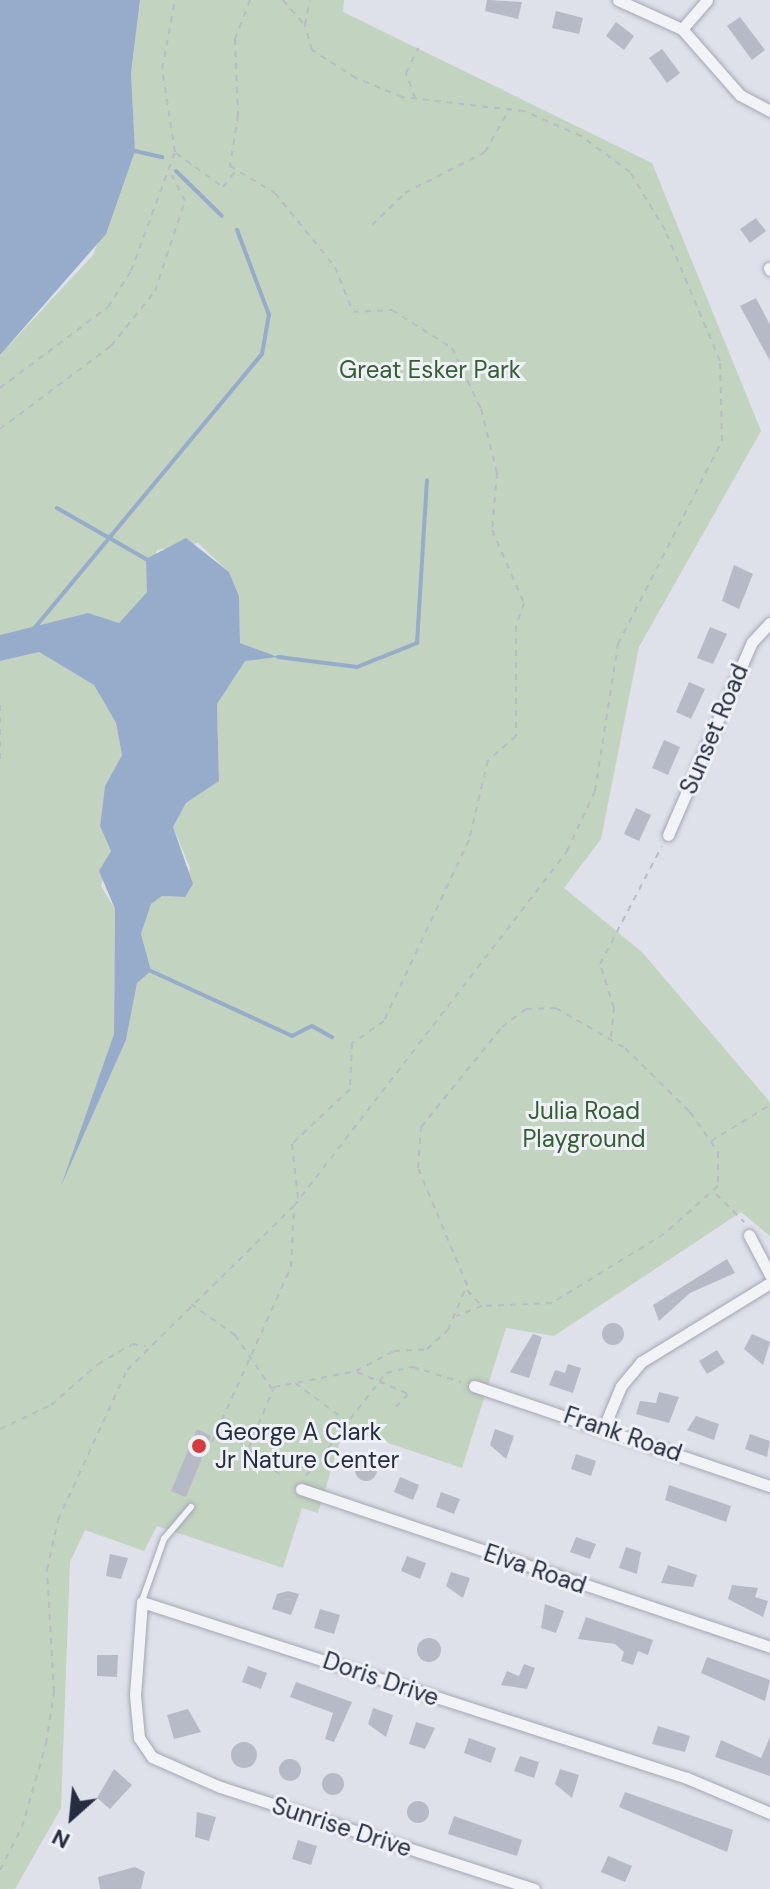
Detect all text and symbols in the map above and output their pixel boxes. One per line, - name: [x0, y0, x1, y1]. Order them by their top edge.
- park label: Great Esker Park: [339, 356, 521, 384]
- street label: Sunset Road: [674, 660, 754, 798]
- park label: Julia Road Playground: [522, 1097, 646, 1153]
- street label: Frank Road: [560, 1400, 686, 1468]
- place label: George A Clark Jr Nature Center: [215, 1418, 399, 1474]
- marker: George A Clark Jr Nature Center: [190, 1437, 208, 1455]
- street label: Elva Road: [480, 1538, 590, 1600]
- street label: Doris Drive: [319, 1646, 443, 1712]
- north arrow: [32, 1777, 112, 1857]
- street label: Sunrise Drive: [269, 1791, 415, 1863]
- text: N: [47, 1822, 75, 1855]

